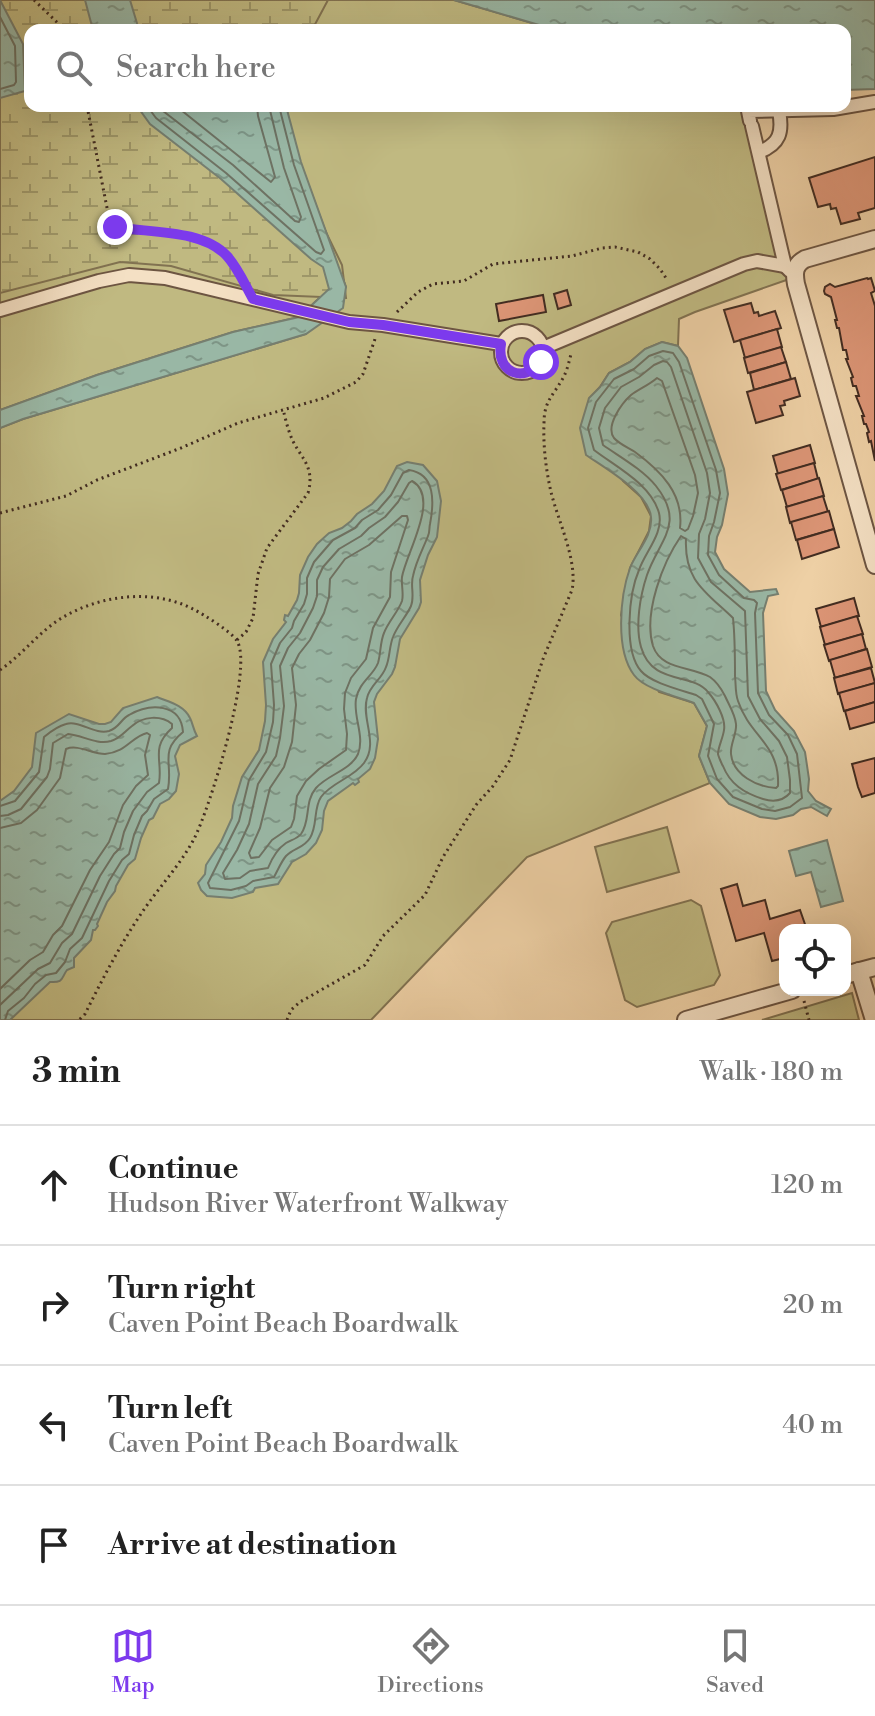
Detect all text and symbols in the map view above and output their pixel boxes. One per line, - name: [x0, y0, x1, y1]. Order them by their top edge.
- search box: [24, 24, 851, 112]
- icon: search: [52, 46, 96, 90]
- text: Search here: [116, 49, 276, 87]
- route end: [97, 209, 133, 245]
- route start: [523, 344, 559, 380]
- map controls: [779, 924, 851, 996]
- button: locate: [779, 924, 851, 996]
- text: 3 min: [32, 1051, 121, 1093]
- text: Walk · 180 m: [700, 1056, 843, 1088]
- text: Continue: [108, 1150, 239, 1188]
- icon: ahead: [32, 1163, 76, 1207]
- text: 120 m: [771, 1169, 843, 1201]
- text: Hudson River Waterfront Walkway: [108, 1188, 508, 1220]
- text: Turn right: [108, 1270, 255, 1308]
- icon: right: [32, 1283, 76, 1327]
- text: 20 m: [783, 1289, 843, 1321]
- text: Caven Point Beach Boardwalk: [108, 1308, 458, 1340]
- text: Turn left: [108, 1390, 232, 1428]
- icon: left: [32, 1403, 76, 1447]
- text: 40 m: [782, 1409, 843, 1441]
- text: Caven Point Beach Boardwalk: [108, 1428, 458, 1460]
- icon: arrive: [32, 1523, 76, 1567]
- text: Arrive at destination: [108, 1526, 397, 1564]
- tab: Map: [111, 1624, 155, 1699]
- tab: Directions: [378, 1624, 484, 1699]
- tab: Saved: [706, 1624, 764, 1699]

